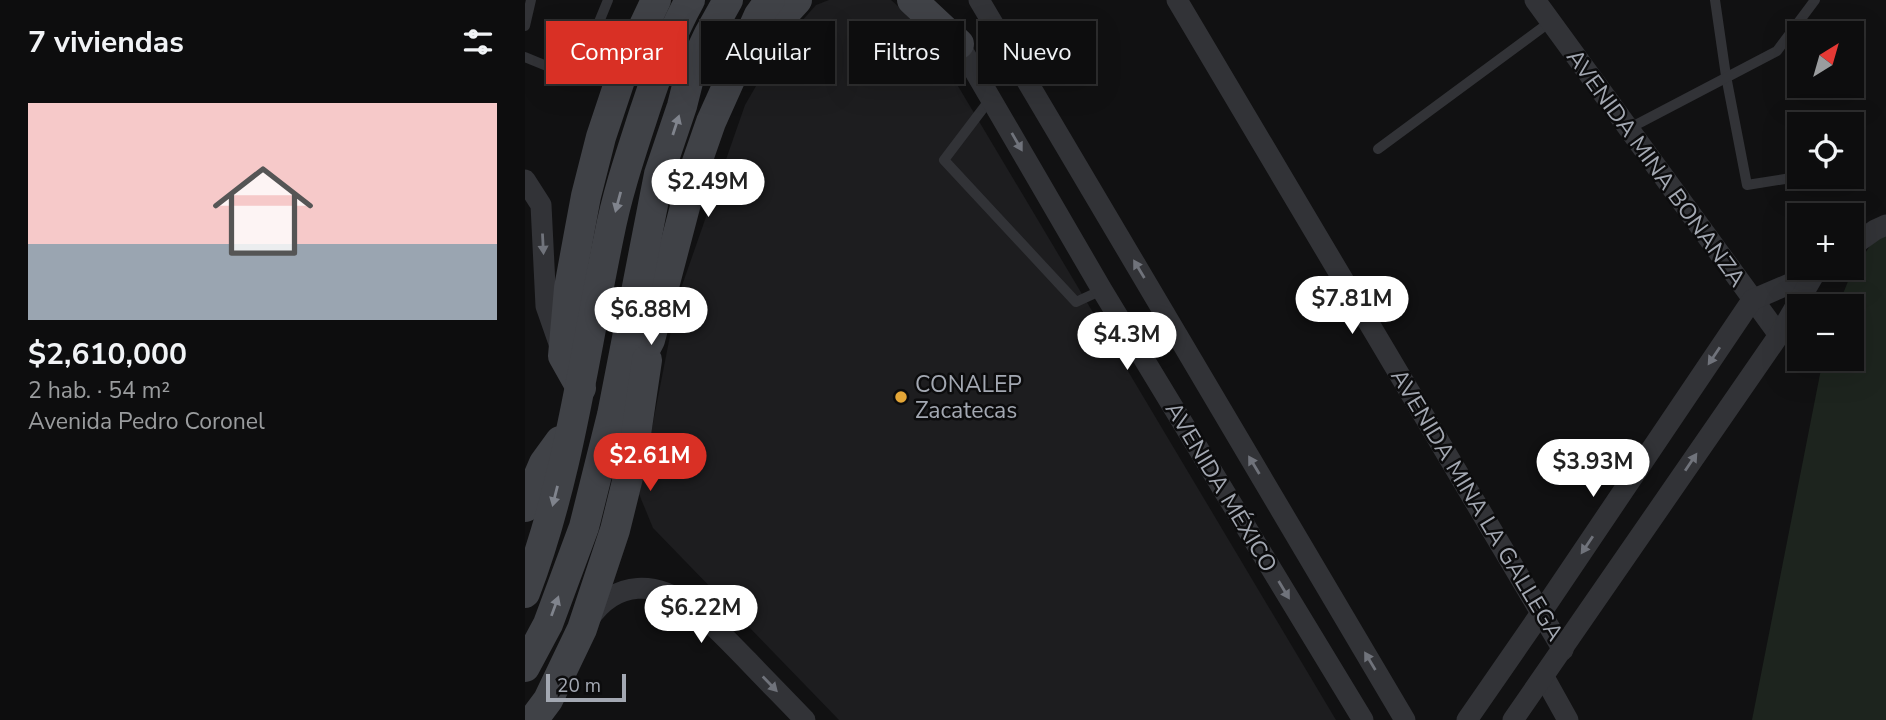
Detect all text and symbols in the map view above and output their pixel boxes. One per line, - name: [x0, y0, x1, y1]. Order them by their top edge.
- chip: Comprar: [546, 21, 687, 84]
- chip: Alquilar: [701, 21, 835, 84]
- chip: Filtros: [849, 21, 964, 84]
- chip: Nuevo: [978, 21, 1096, 84]
- north arrow: [1787, 21, 1864, 98]
- map controls: [1787, 21, 1864, 371]
- text: 7 viviendas: [28, 22, 184, 63]
- icon: filters: [459, 23, 497, 61]
- street label: AVENIDA MINA BONANZA: [1559, 43, 1753, 293]
- button: locate: [1787, 112, 1864, 189]
- one-way arrow: [671, 114, 681, 135]
- one-way arrow: [1011, 133, 1023, 152]
- icon: home: [200, 148, 326, 274]
- pin: $2.49M: [651, 160, 765, 219]
- text: $2.49M: [668, 166, 748, 197]
- one-way arrow: [612, 192, 622, 213]
- button: +: [1787, 203, 1864, 280]
- one-way arrow: [537, 233, 548, 255]
- one-way arrow: [1133, 260, 1145, 279]
- pin: $7.81M: [1295, 276, 1409, 336]
- text: $7.81M: [1312, 283, 1392, 314]
- pin: $6.88M: [594, 288, 708, 347]
- text: $6.88M: [611, 294, 691, 325]
- button: −: [1787, 294, 1864, 371]
- pin: $4.3M: [1078, 312, 1176, 372]
- text: $4.3M: [1093, 319, 1161, 350]
- text: $2,610,000: [28, 334, 187, 375]
- one-way arrow: [1708, 347, 1721, 366]
- street label: AVENIDA MINA LA GALLEGA: [1383, 363, 1571, 647]
- place label: CONALEP Zacatecas: [915, 369, 1022, 426]
- text: 2 hab. · 54 m²: [28, 375, 170, 406]
- marker: CONALEP Zacatecas: [893, 389, 909, 405]
- street label: AVENIDA MÉXICO: [1158, 396, 1284, 578]
- text: Avenida Pedro Coronel: [28, 406, 265, 437]
- pin: $2.61M: [593, 434, 707, 493]
- text: $2.61M: [610, 440, 690, 471]
- pin: $3.93M: [1536, 440, 1650, 499]
- text: $3.93M: [1553, 446, 1633, 477]
- one-way arrow: [1684, 453, 1698, 471]
- one-way arrow: [1248, 456, 1261, 475]
- one-way arrow: [549, 485, 560, 507]
- one-way arrow: [1580, 536, 1594, 554]
- one-way arrow: [1278, 581, 1290, 600]
- pin: $6.22M: [644, 586, 758, 645]
- text: $6.22M: [661, 592, 741, 623]
- one-way arrow: [550, 595, 561, 616]
- one-way arrow: [1364, 652, 1376, 671]
- scale bar: [546, 671, 627, 703]
- text: 20 m: [557, 673, 601, 699]
- one-way arrow: [761, 675, 778, 692]

